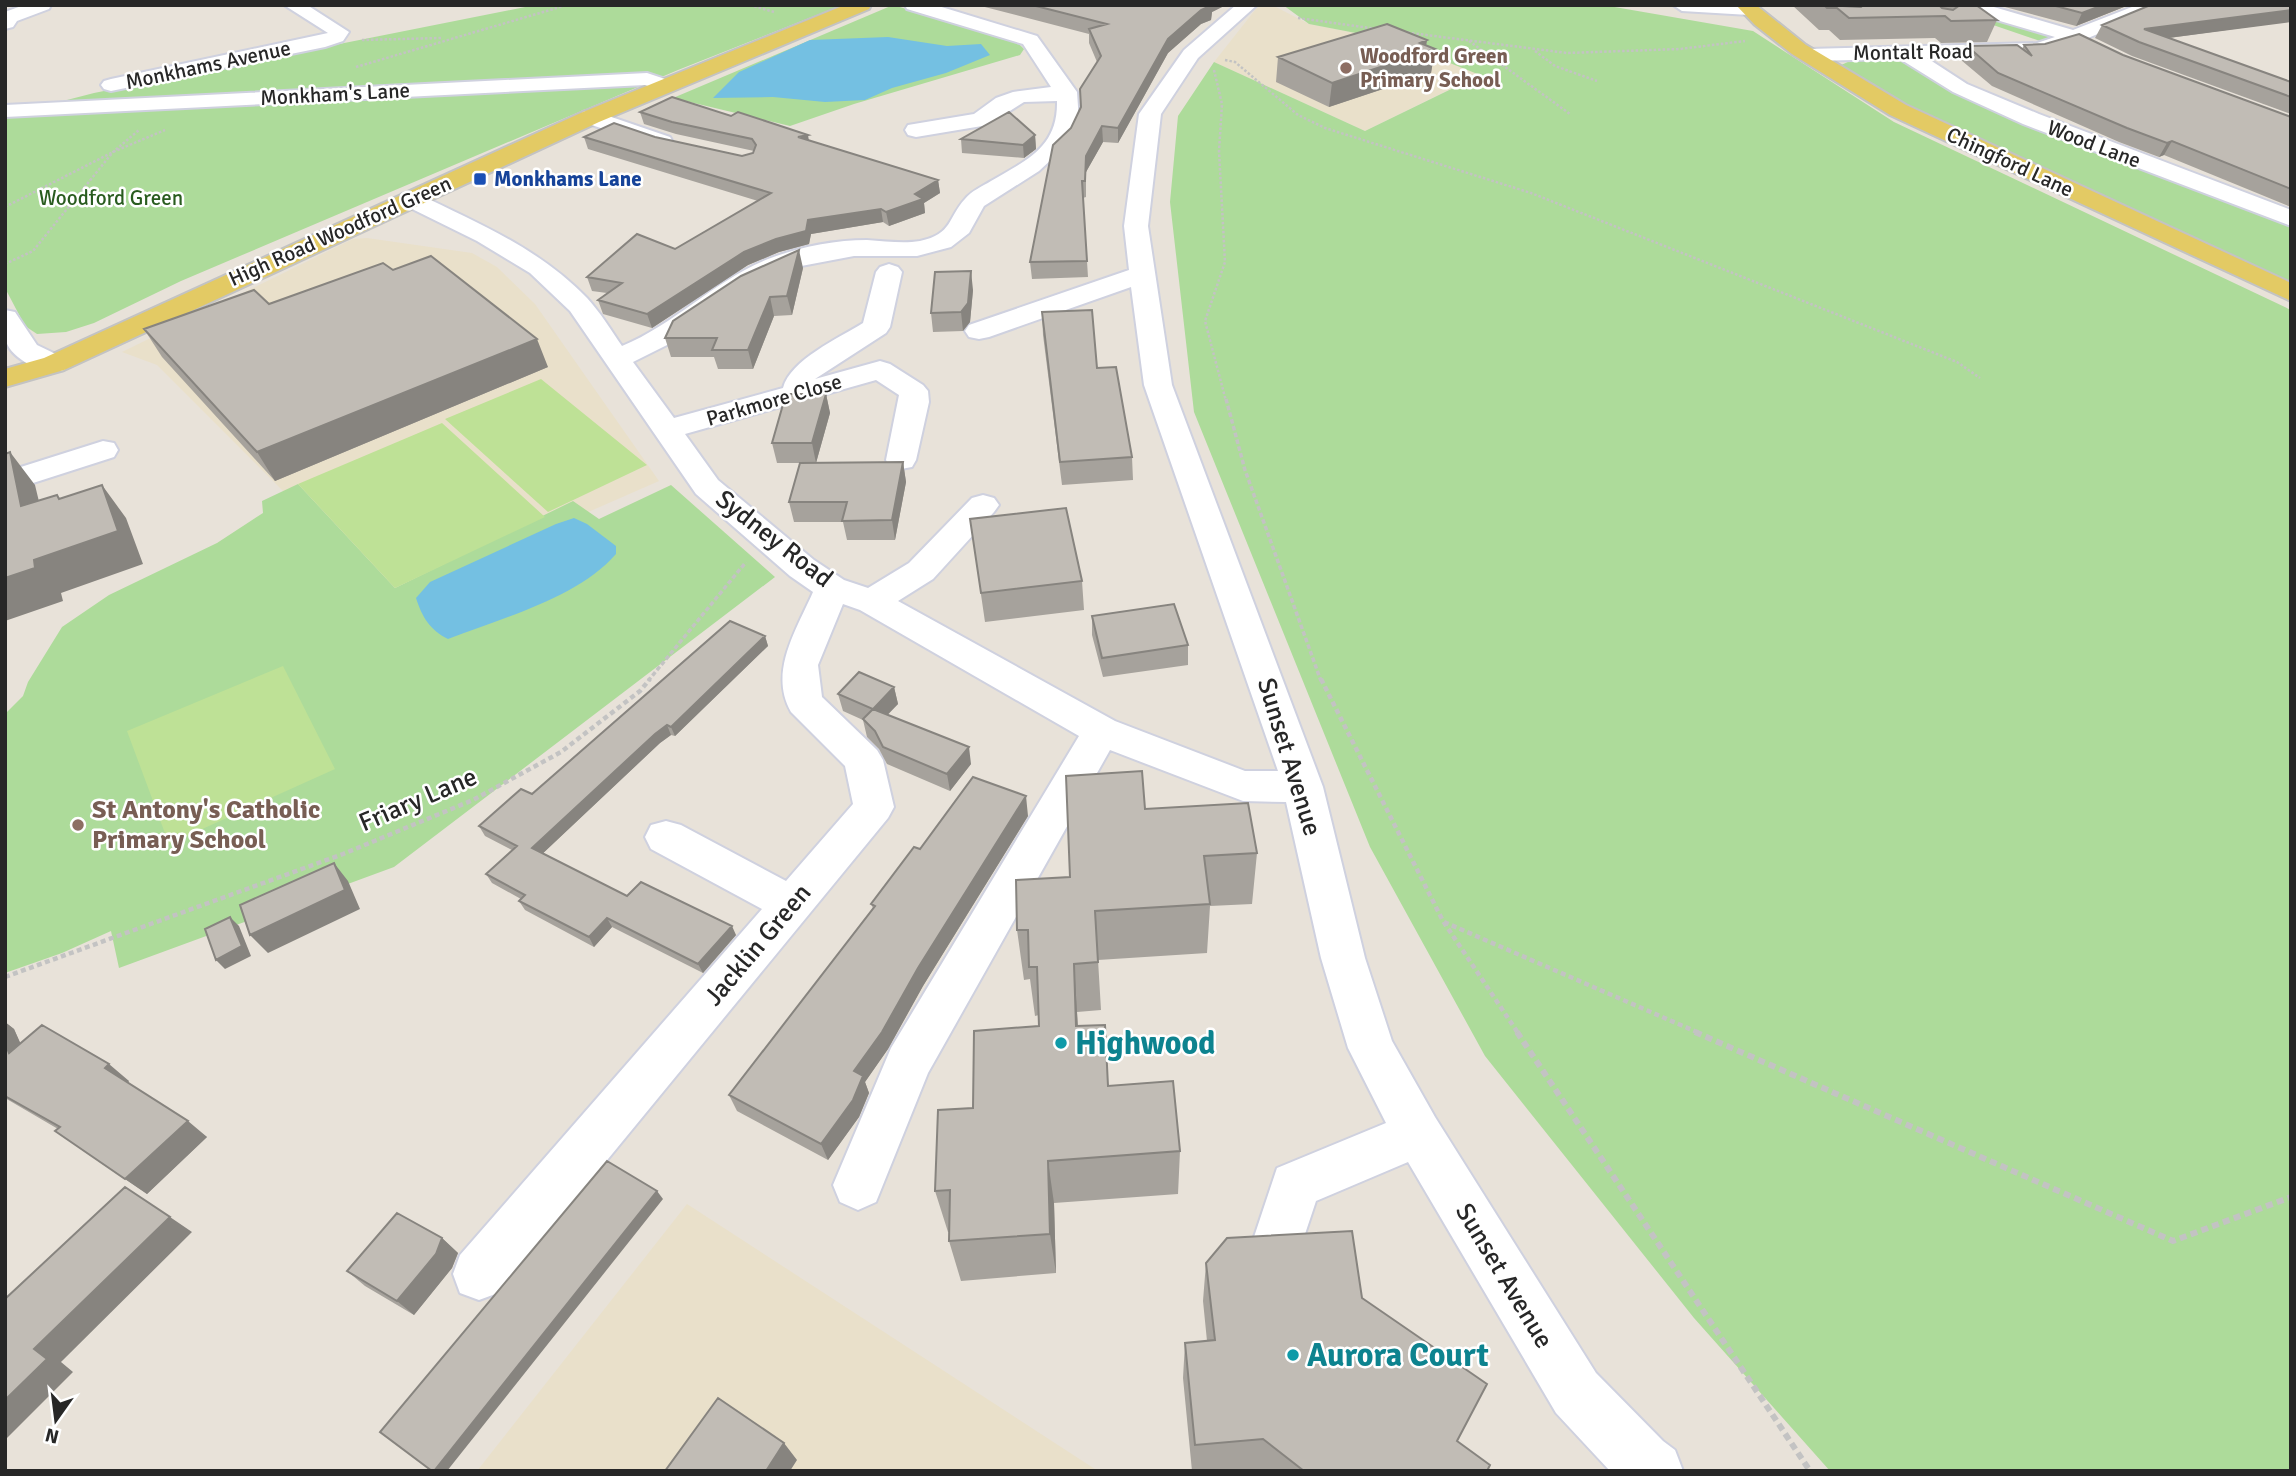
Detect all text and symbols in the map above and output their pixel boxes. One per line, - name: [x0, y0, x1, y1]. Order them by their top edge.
- street label: Monkhams Avenue: [123, 35, 293, 95]
- street label: Montalt Road: [1853, 38, 1973, 66]
- place label: Woodford Green Primary School: [1360, 43, 1508, 93]
- marker: Woodford Green Primary School: [1338, 60, 1354, 76]
- street label: Monkham's Lane: [259, 77, 411, 111]
- street label: Wood Lane: [2044, 114, 2144, 174]
- street label: Chingford Lane: [1943, 121, 2077, 203]
- place label: Monkhams Lane: [494, 166, 642, 192]
- street label: High Road Woodford Green: [225, 170, 455, 292]
- marker: Monkhams Lane: [472, 171, 488, 187]
- park label: Woodford Green: [39, 185, 183, 211]
- street label: Parkmore Close: [703, 368, 845, 432]
- street label: Sydney Road: [709, 483, 839, 595]
- street label: Sunset Avenue: [1250, 674, 1328, 840]
- street label: Friary Lane: [354, 761, 482, 839]
- place label: St Antony's Catholic Primary School: [92, 794, 320, 856]
- marker: St Antony's Catholic Primary School: [70, 817, 86, 833]
- street label: Jacklin Green: [698, 877, 818, 1013]
- place label: Highwood: [1075, 1024, 1215, 1063]
- marker: Highwood: [1053, 1035, 1069, 1051]
- street label: Sunset Avenue: [1448, 1198, 1560, 1354]
- place label: Aurora Court: [1307, 1336, 1489, 1375]
- marker: Aurora Court: [1285, 1347, 1301, 1363]
- north arrow: [21, 1385, 91, 1455]
- text: N: [43, 1422, 61, 1449]

